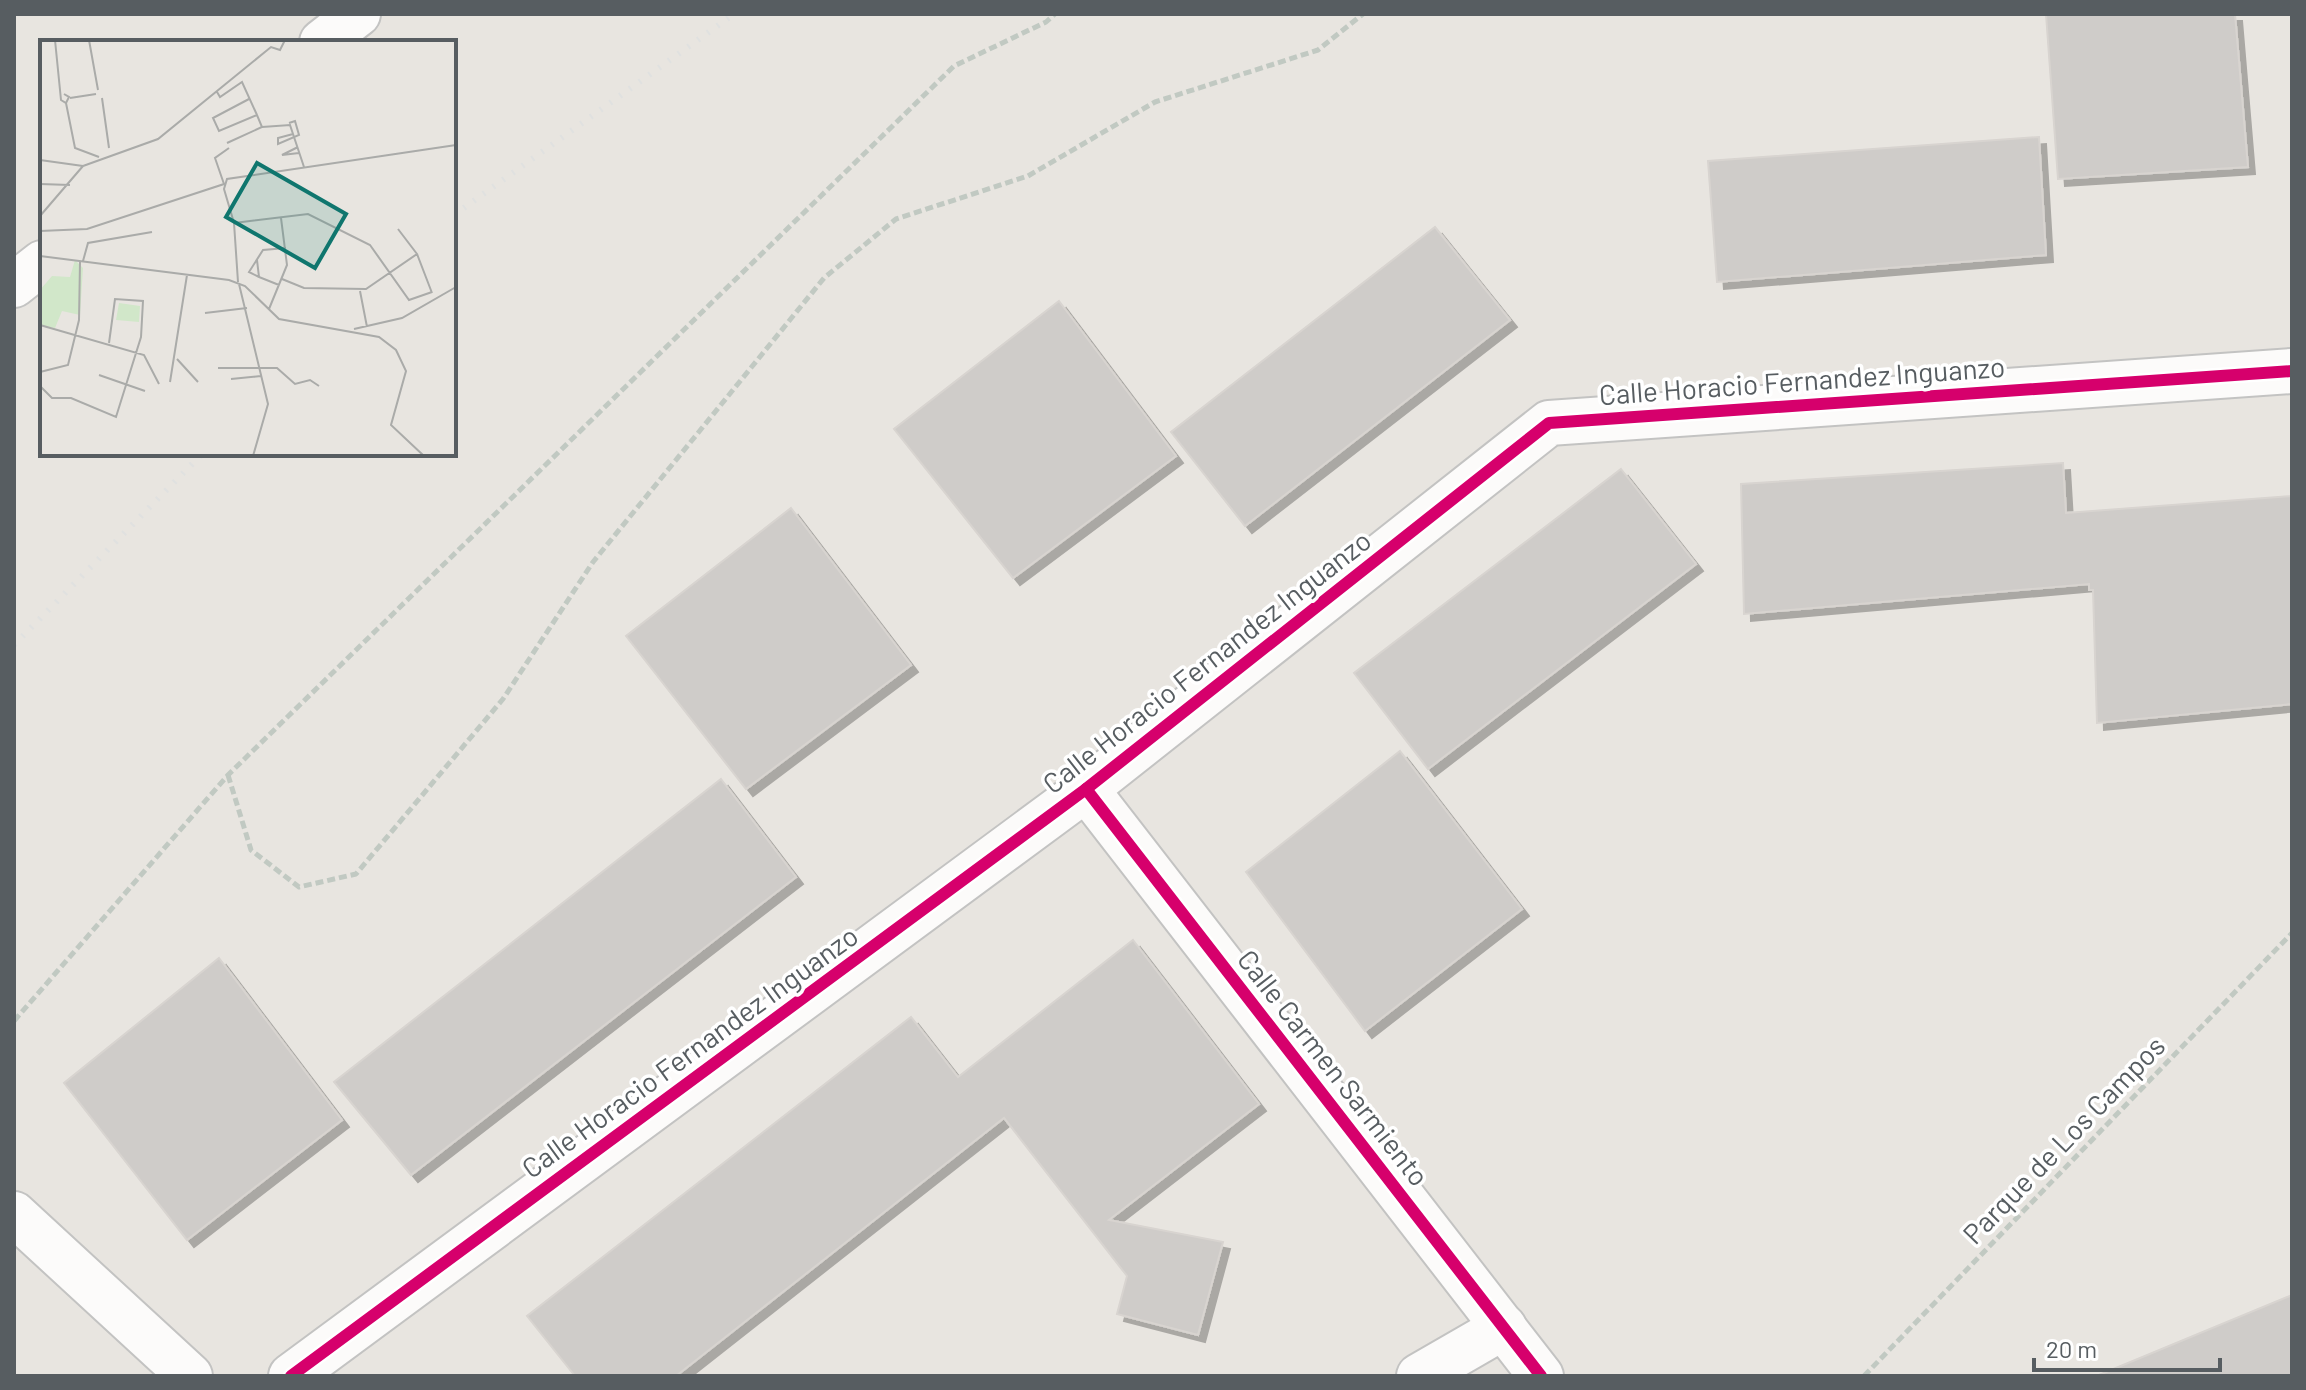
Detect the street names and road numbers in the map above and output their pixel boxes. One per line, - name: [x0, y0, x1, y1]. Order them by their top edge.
- street label: Calle Horacio Fernandez Inguanzo: [1598, 349, 2006, 411]
- street label: Calle Horacio Fernandez Inguanzo: [1036, 523, 1377, 800]
- street label: Calle Horacio Fernandez Inguanzo: [515, 918, 864, 1185]
- street label: Calle Carmen Sarmiento: [1231, 942, 1437, 1192]
- street label: Parque de Los Campos: [1955, 1028, 2171, 1250]

